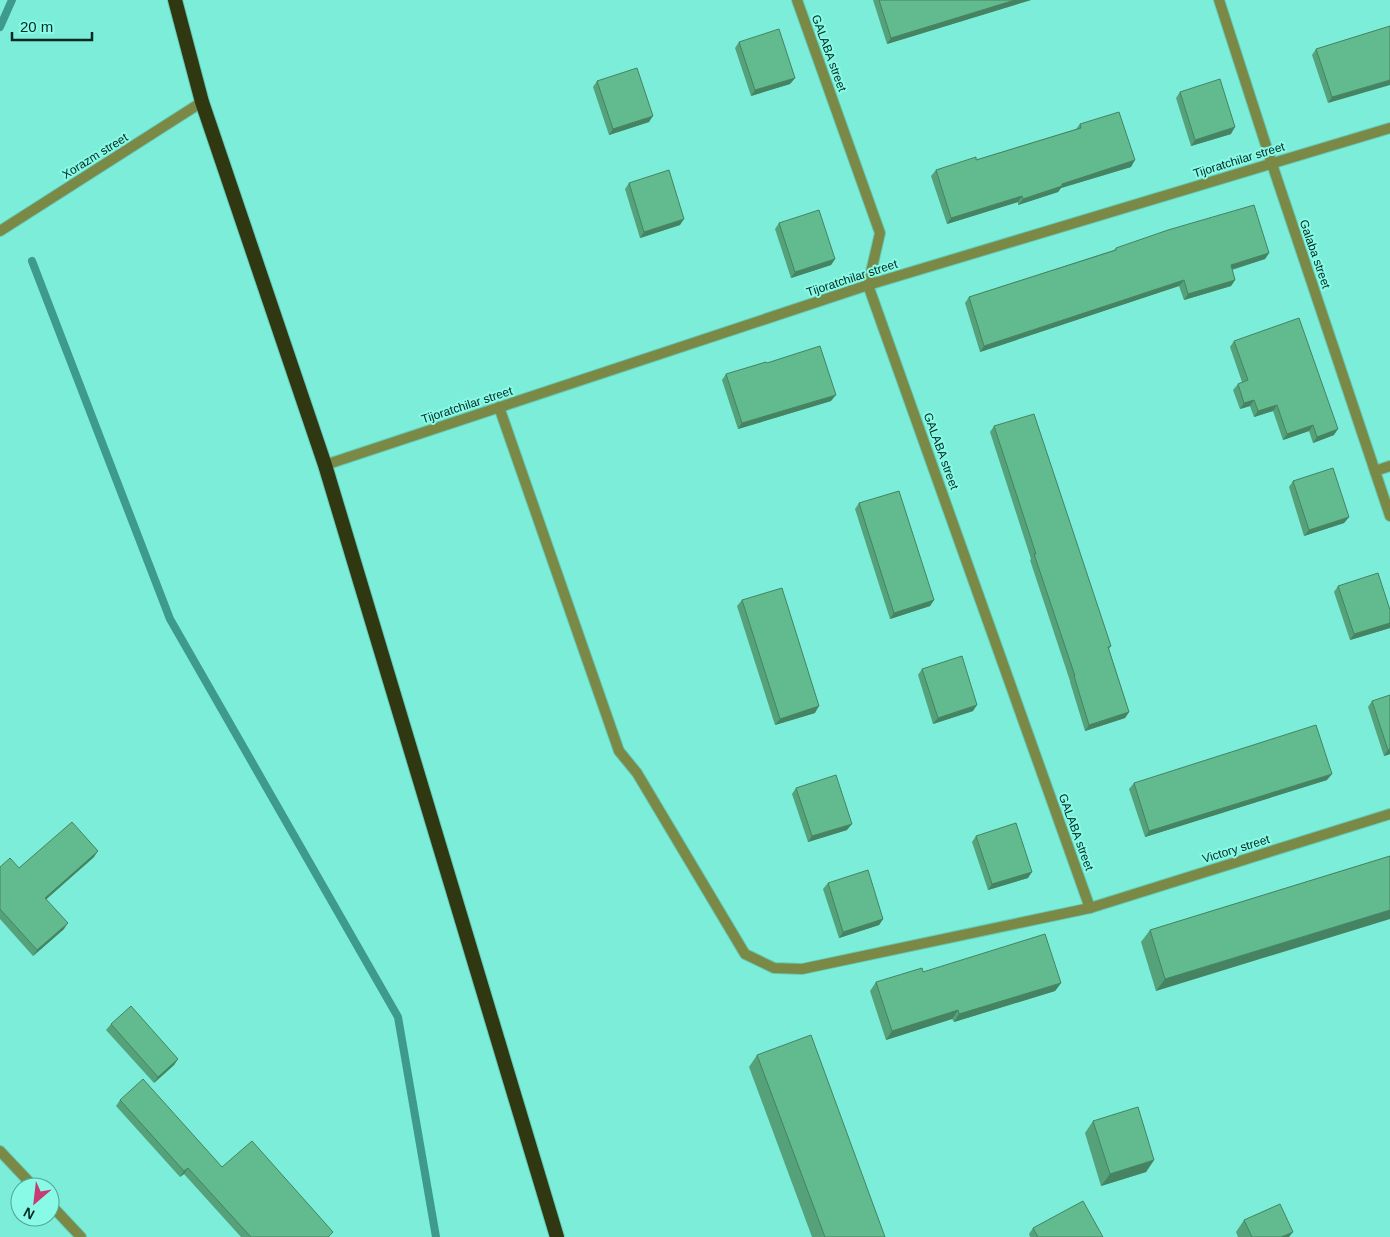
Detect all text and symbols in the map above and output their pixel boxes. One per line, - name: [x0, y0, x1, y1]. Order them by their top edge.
- scale bar: [12, 10, 92, 42]
- street label: GALABA street: [809, 13, 850, 94]
- text: 20 m: [20, 18, 53, 35]
- street label: Xorazm street: [60, 130, 131, 182]
- street label: Tijoratchilar street: [1192, 139, 1287, 181]
- street label: Galaba street: [1297, 218, 1334, 291]
- street label: Tijoratchilar street: [805, 256, 900, 299]
- street label: Tijoratchilar street: [420, 383, 515, 426]
- street label: GALABA street: [921, 411, 962, 492]
- street label: GALABA street: [1056, 792, 1097, 873]
- street label: Victory street: [1201, 832, 1272, 866]
- north arrow: [10, 1177, 60, 1227]
- text: N: [21, 1204, 37, 1223]

